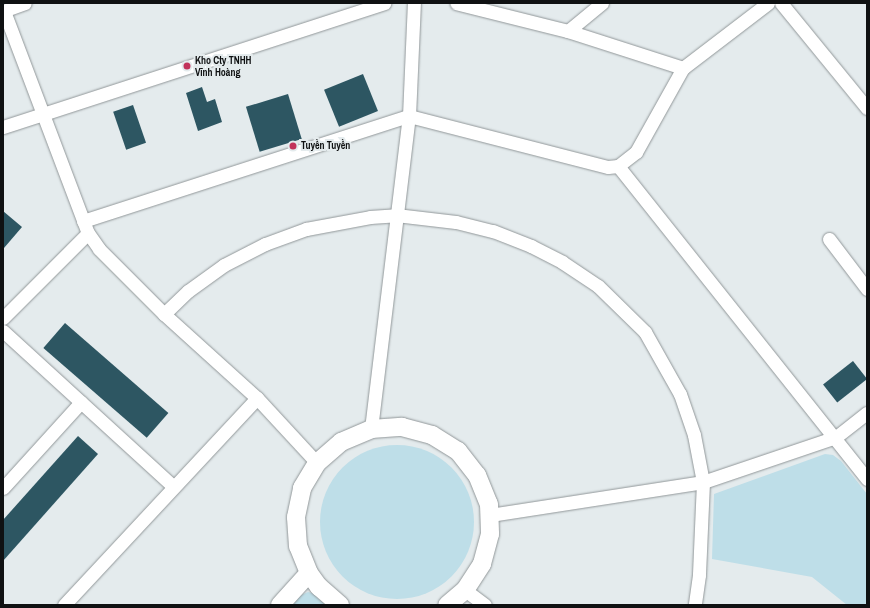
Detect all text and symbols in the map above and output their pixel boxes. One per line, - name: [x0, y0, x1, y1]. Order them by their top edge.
- place label: Kho Cty TNHH Vĩnh Hoàng: [195, 54, 251, 78]
- marker: Kho Cty TNHH Vĩnh Hoàng: [182, 61, 192, 71]
- place label: Tuyền Tuyền: [301, 140, 350, 152]
- marker: Tuyền Tuyền: [288, 141, 298, 151]

